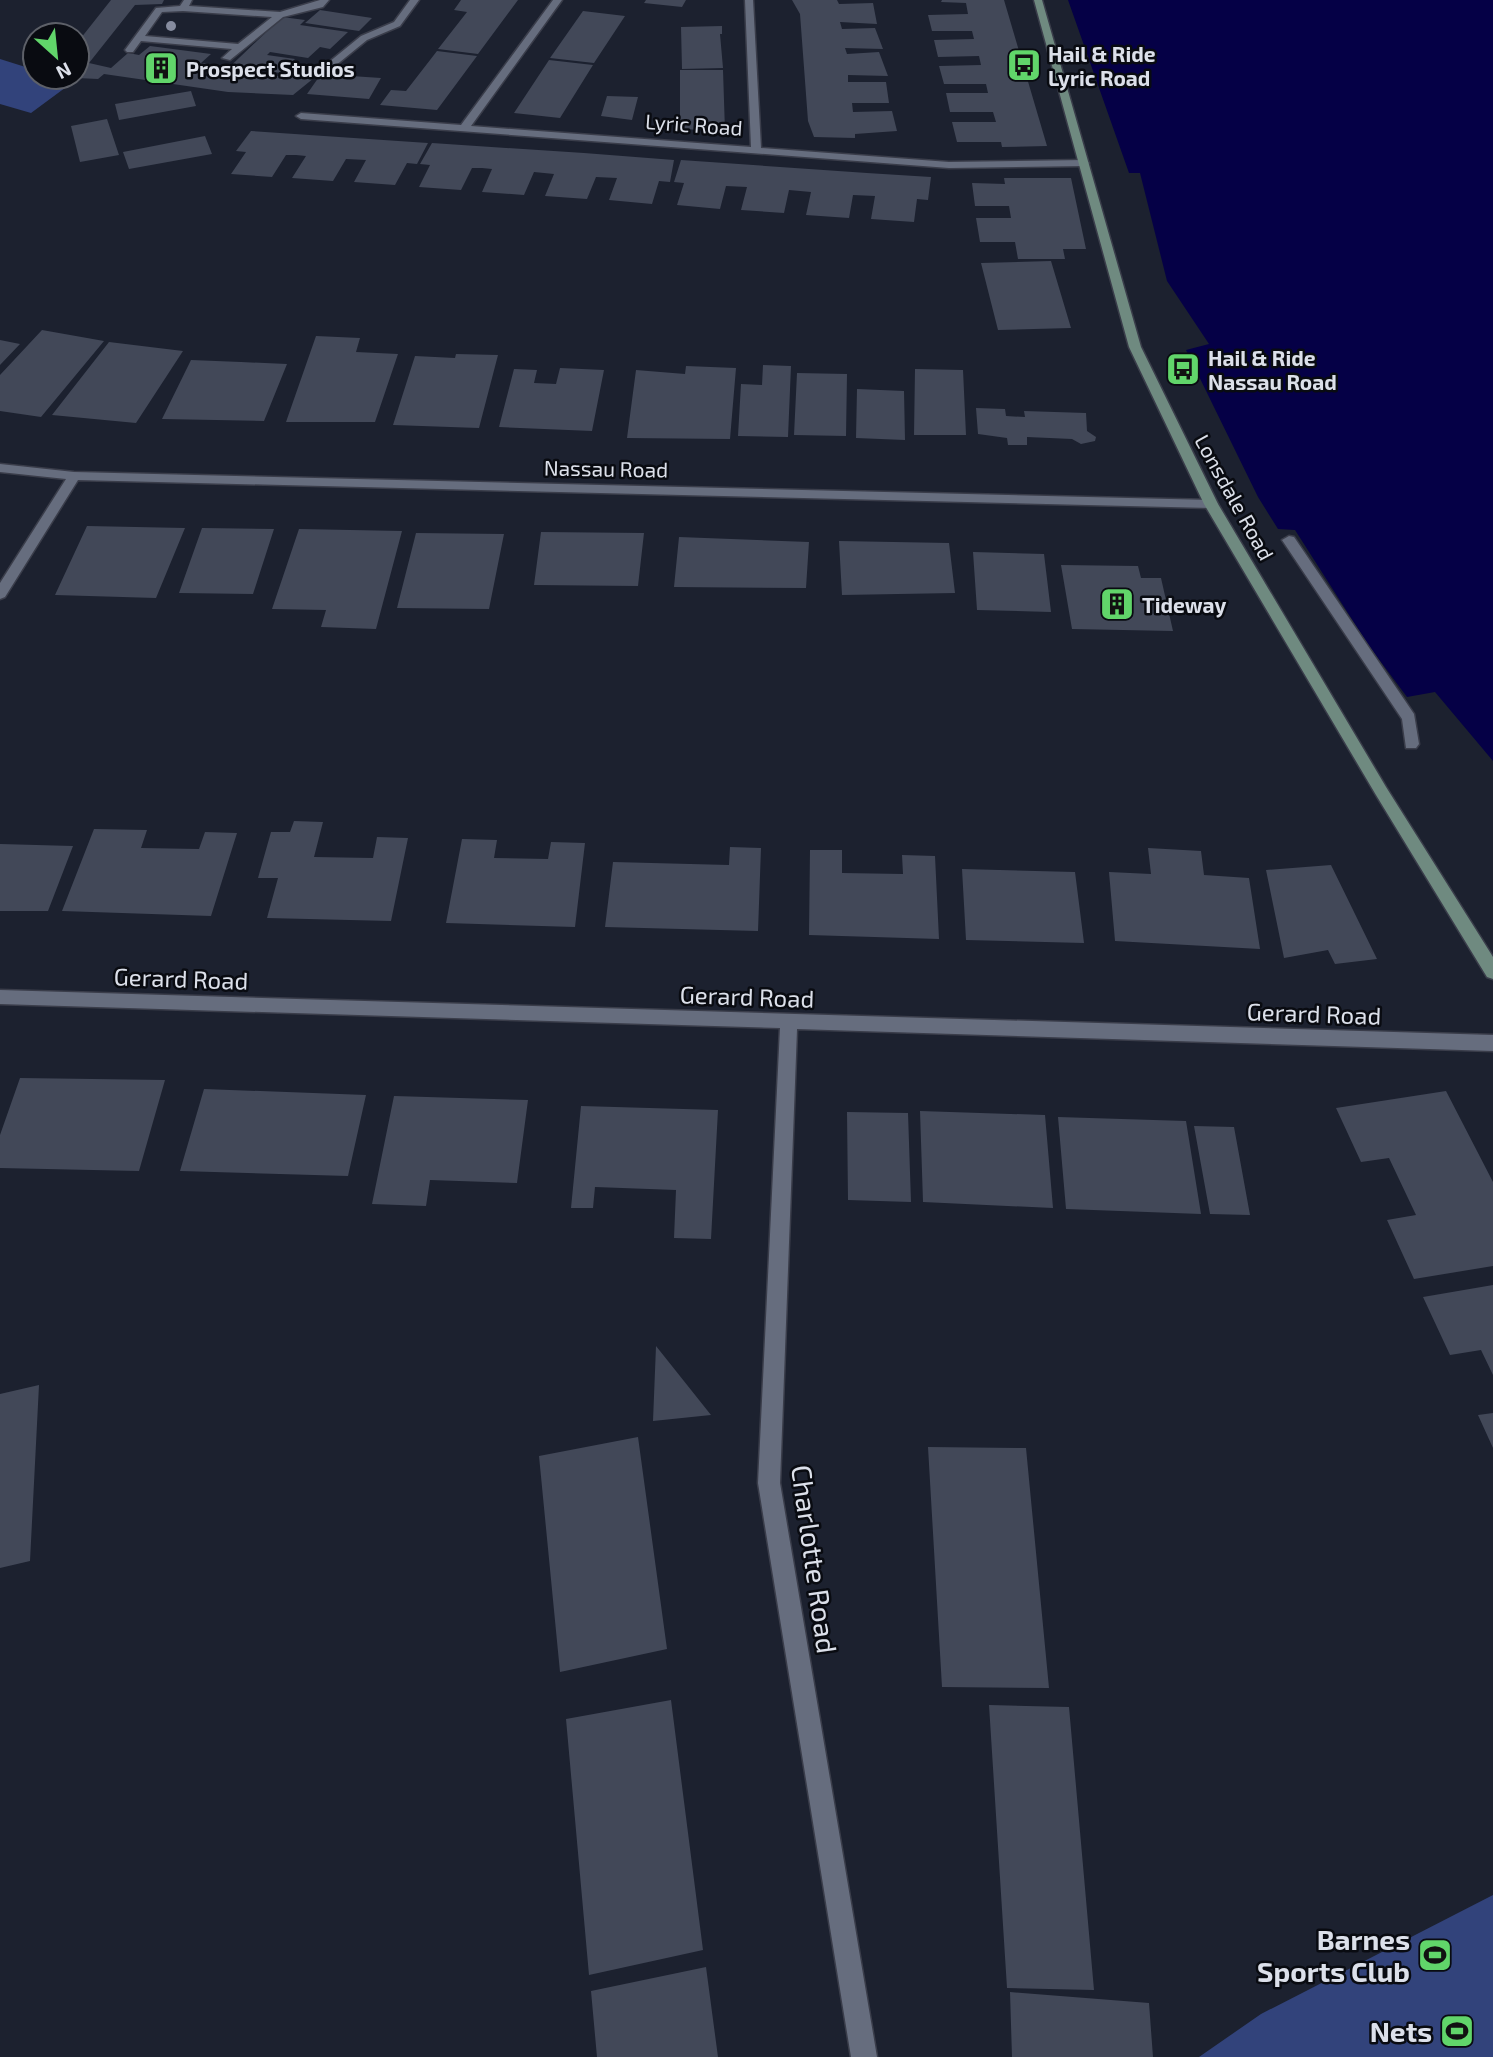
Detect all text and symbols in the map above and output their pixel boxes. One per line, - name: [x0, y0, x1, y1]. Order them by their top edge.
- north arrow: [21, 21, 91, 91]
- place label: Hail & Ride Lyric Road: [1048, 41, 1156, 91]
- bus stop icon: Hail & Ride Lyric Road: [1005, 46, 1043, 84]
- building icon: Prospect Studios: [142, 49, 180, 87]
- place label: Prospect Studios: [186, 56, 355, 81]
- text: N: [53, 58, 75, 85]
- street label: Lyric Road: [645, 108, 743, 140]
- place label: Hail & Ride Nassau Road: [1208, 345, 1337, 394]
- bus stop icon: Hail & Ride Nassau Road: [1164, 350, 1202, 388]
- street label: Lonsdale Road: [1190, 430, 1280, 564]
- street label: Nassau Road: [544, 454, 668, 482]
- building icon: Tideway: [1098, 585, 1136, 623]
- place label: Tideway: [1142, 592, 1226, 618]
- street label: Gerard Road: [113, 961, 249, 995]
- street label: Gerard Road: [679, 979, 815, 1013]
- street label: Gerard Road: [1246, 996, 1382, 1030]
- street label: Charlotte Road: [785, 1462, 845, 1656]
- place label: Barnes Sports Club: [1257, 1922, 1410, 1988]
- sports icon: Barnes Sports Club: [1416, 1936, 1454, 1974]
- sports icon: Nets: [1438, 2012, 1476, 2050]
- place label: Nets: [1370, 2014, 1432, 2048]

